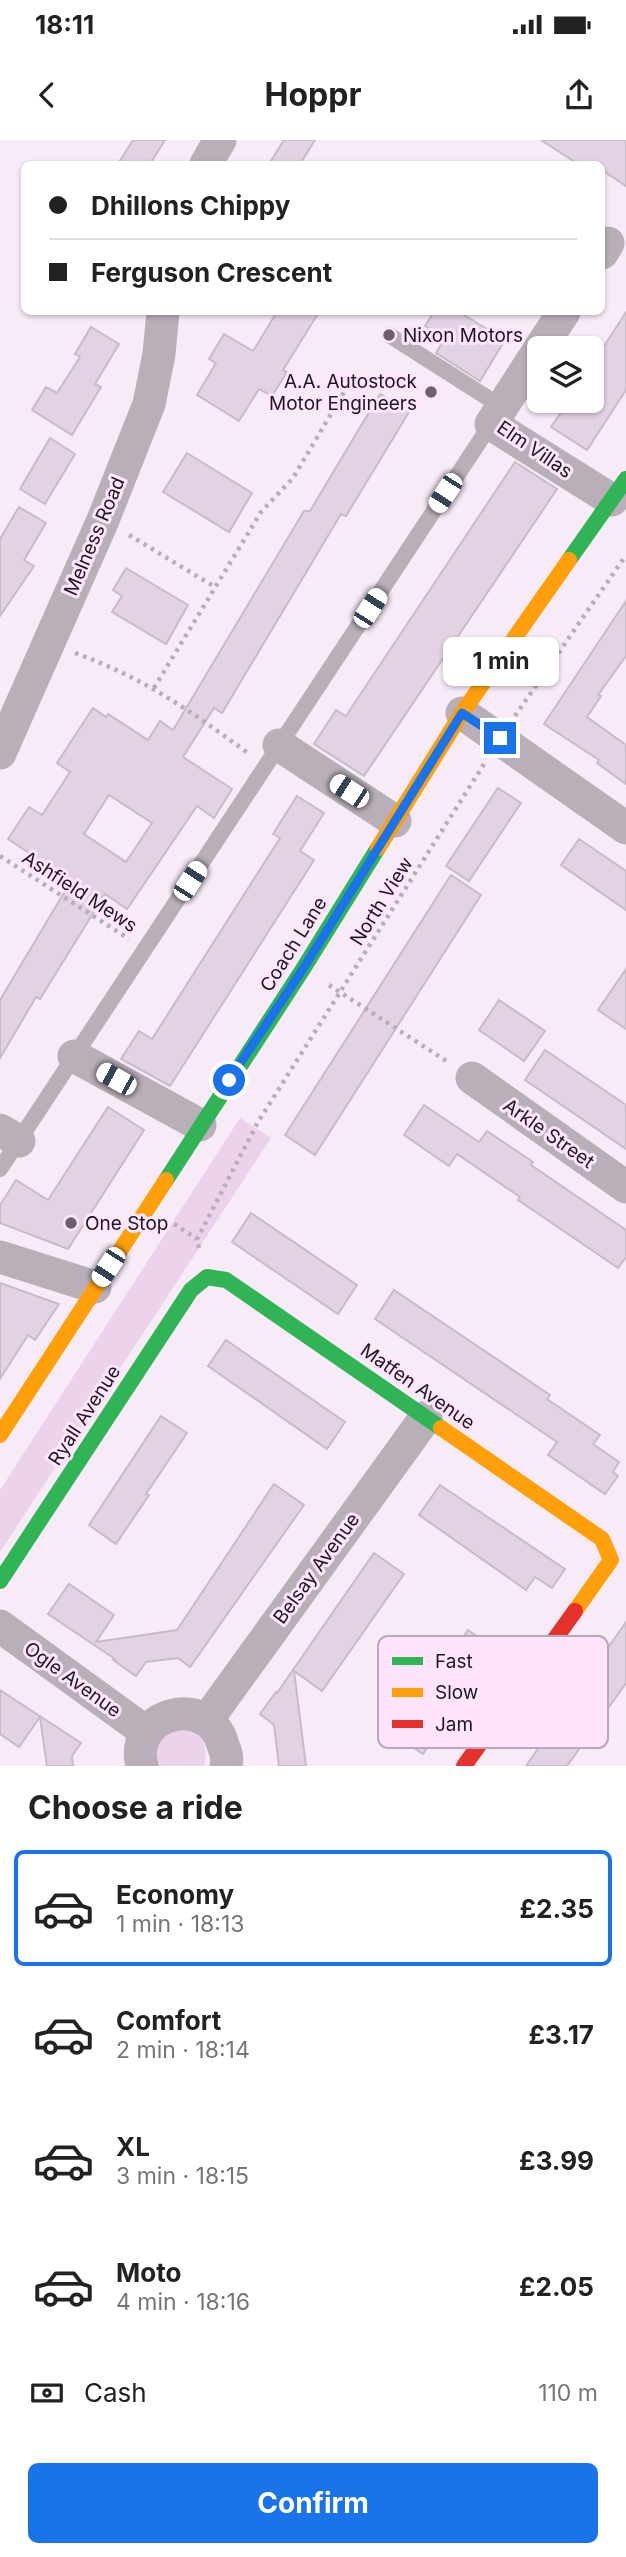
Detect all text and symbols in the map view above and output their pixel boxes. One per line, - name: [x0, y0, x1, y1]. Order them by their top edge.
- text: 18:11: [35, 9, 94, 40]
- text: Hoppr: [265, 75, 361, 114]
- icon: back: [28, 76, 66, 114]
- icon: share: [560, 76, 598, 114]
- text: Dhillons Chippy: [91, 190, 290, 221]
- text: Ferguson Crescent: [91, 257, 332, 288]
- place label: Nixon Motors: [403, 324, 523, 347]
- marker: Nixon Motors: [381, 327, 397, 343]
- map controls: [527, 336, 604, 413]
- button: layers: [527, 336, 604, 413]
- place label: A.A. Autostock Motor Engineers: [269, 370, 418, 415]
- marker: A.A. Autostock Motor Engineers: [423, 384, 439, 400]
- street label: Elm Villas: [493, 416, 577, 483]
- car: [425, 470, 466, 516]
- street label: Melness Road: [59, 474, 130, 599]
- car: [350, 585, 391, 631]
- callout: 1 min: [442, 636, 558, 686]
- text: 1 min: [473, 647, 529, 675]
- route end: [484, 722, 516, 754]
- car: [326, 771, 373, 811]
- street label: Ashfield Mews: [18, 846, 141, 937]
- street label: North View: [345, 853, 418, 950]
- car: [170, 858, 211, 904]
- street label: Coach Lane: [255, 893, 332, 996]
- car: [93, 1060, 140, 1098]
- route start: [213, 1064, 245, 1096]
- street label: Arkle Street: [499, 1094, 599, 1173]
- place label: One Stop: [85, 1212, 168, 1235]
- marker: One Stop: [63, 1215, 79, 1231]
- car: [88, 1244, 129, 1290]
- street label: Matfen Avenue: [356, 1338, 479, 1434]
- street label: Ryall Avenue: [44, 1361, 125, 1470]
- street label: Belsay Avenue: [269, 1508, 364, 1628]
- legend: [378, 1636, 608, 1748]
- street label: Ogle Avenue: [20, 1637, 126, 1722]
- text: Fast: [435, 1650, 473, 1673]
- text: Slow: [435, 1681, 478, 1704]
- text: Jam: [435, 1713, 473, 1736]
- text: Choose a ride: [28, 1788, 243, 1827]
- icon: car: [32, 1877, 95, 1940]
- text: Economy: [116, 1879, 234, 1910]
- text: £2.35: [520, 1893, 594, 1924]
- text: 1 min · 18:13: [116, 1910, 244, 1938]
- icon: car: [32, 2003, 95, 2066]
- text: Comfort: [116, 2005, 221, 2036]
- text: £3.17: [528, 2019, 594, 2050]
- text: 2 min · 18:14: [116, 2036, 250, 2064]
- icon: car: [32, 2129, 95, 2192]
- text: XL: [116, 2131, 150, 2162]
- text: £3.99: [519, 2145, 594, 2176]
- text: 3 min · 18:15: [116, 2162, 249, 2190]
- icon: car: [32, 2255, 95, 2318]
- text: Moto: [116, 2257, 181, 2288]
- text: £2.05: [519, 2271, 594, 2302]
- text: 4 min · 18:16: [116, 2288, 250, 2316]
- icon: cash: [28, 2374, 66, 2412]
- text: Cash: [84, 2377, 147, 2408]
- text: 110 m: [538, 2379, 598, 2407]
- button: Confirm: [28, 2463, 598, 2543]

